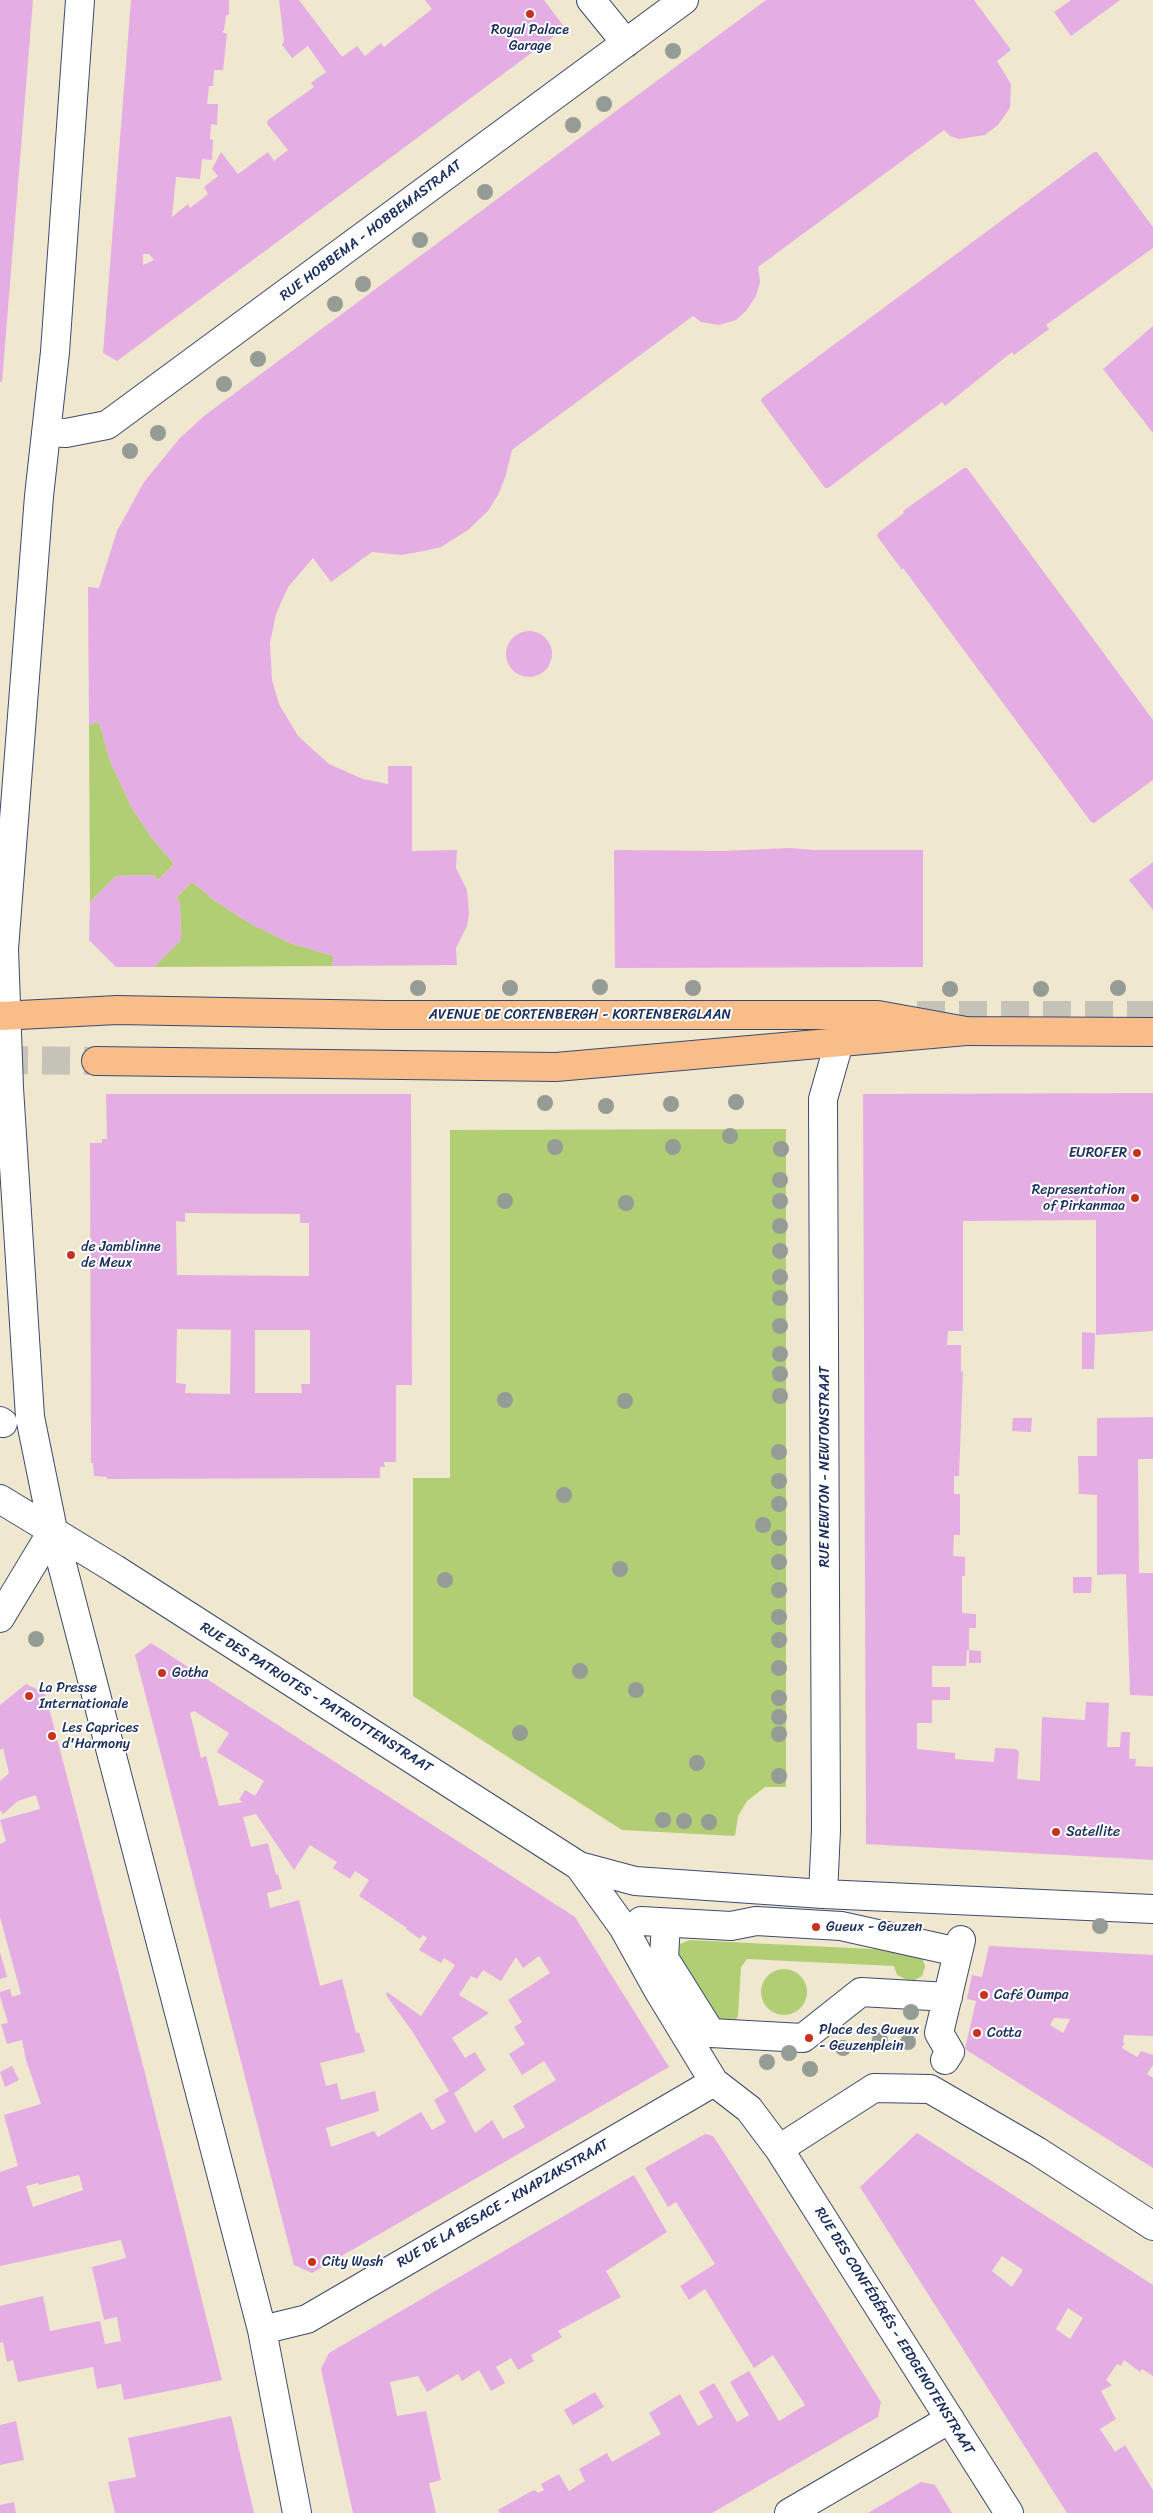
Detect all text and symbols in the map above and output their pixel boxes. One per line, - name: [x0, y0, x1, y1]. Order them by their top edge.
- marker: Royal Palace Garage: [524, 8, 536, 20]
- place label: Royal Palace Garage: [491, 22, 569, 54]
- street label: RUE HOBBEMA - HOBBEMASTRAAT: [277, 157, 465, 305]
- street label: AVENUE DE CORTENBERGH - KORTENBERGLAAN: [429, 1007, 731, 1023]
- place label: EUROFER: [1069, 1145, 1127, 1161]
- marker: EUROFER: [1131, 1147, 1143, 1159]
- place label: Representation of Pirkanmaa: [1032, 1182, 1125, 1214]
- marker: Representation of Pirkanmaa: [1129, 1192, 1141, 1204]
- place label: de Jamblinne de Meux: [81, 1239, 161, 1272]
- marker: de Jamblinne de Meux: [65, 1249, 77, 1261]
- street label: RUE NEWTON - NEWTONSTRAAT: [817, 1366, 833, 1568]
- street label: RUE DES PATRIOTES - PATRIOTTENSTRAAT: [197, 1619, 435, 1777]
- place label: Gotha: [172, 1665, 208, 1681]
- marker: Gotha: [156, 1667, 168, 1679]
- place label: La Presse Internationale: [39, 1680, 128, 1712]
- marker: La Presse Internationale: [23, 1690, 35, 1702]
- place label: Les Caprices d'Harmony: [62, 1720, 139, 1752]
- marker: Les Caprices d'Harmony: [46, 1730, 58, 1742]
- place label: Satellite: [1066, 1824, 1120, 1840]
- marker: Satellite: [1050, 1826, 1062, 1838]
- place label: Gueux - Geuzen: [826, 1919, 922, 1935]
- marker: Gueux - Geuzen: [810, 1921, 822, 1933]
- place label: Café Oumpa: [994, 1987, 1069, 2003]
- marker: Café Oumpa: [978, 1989, 990, 2001]
- place label: Place des Gueux - Geuzenplein: [819, 2022, 919, 2054]
- place label: Cotta: [987, 2025, 1021, 2041]
- marker: Cotta: [971, 2027, 983, 2039]
- marker: Place des Gueux - Geuzenplein: [803, 2032, 815, 2044]
- street label: RUE DE LA BESACE - KNAPZAKSTRAAT: [394, 2136, 612, 2272]
- street label: RUE DES CONFÉDÉRÉS - EEDGENOTENSTRAAT: [811, 2204, 977, 2458]
- place label: City Wash: [322, 2254, 383, 2270]
- marker: City Wash: [306, 2256, 318, 2268]

